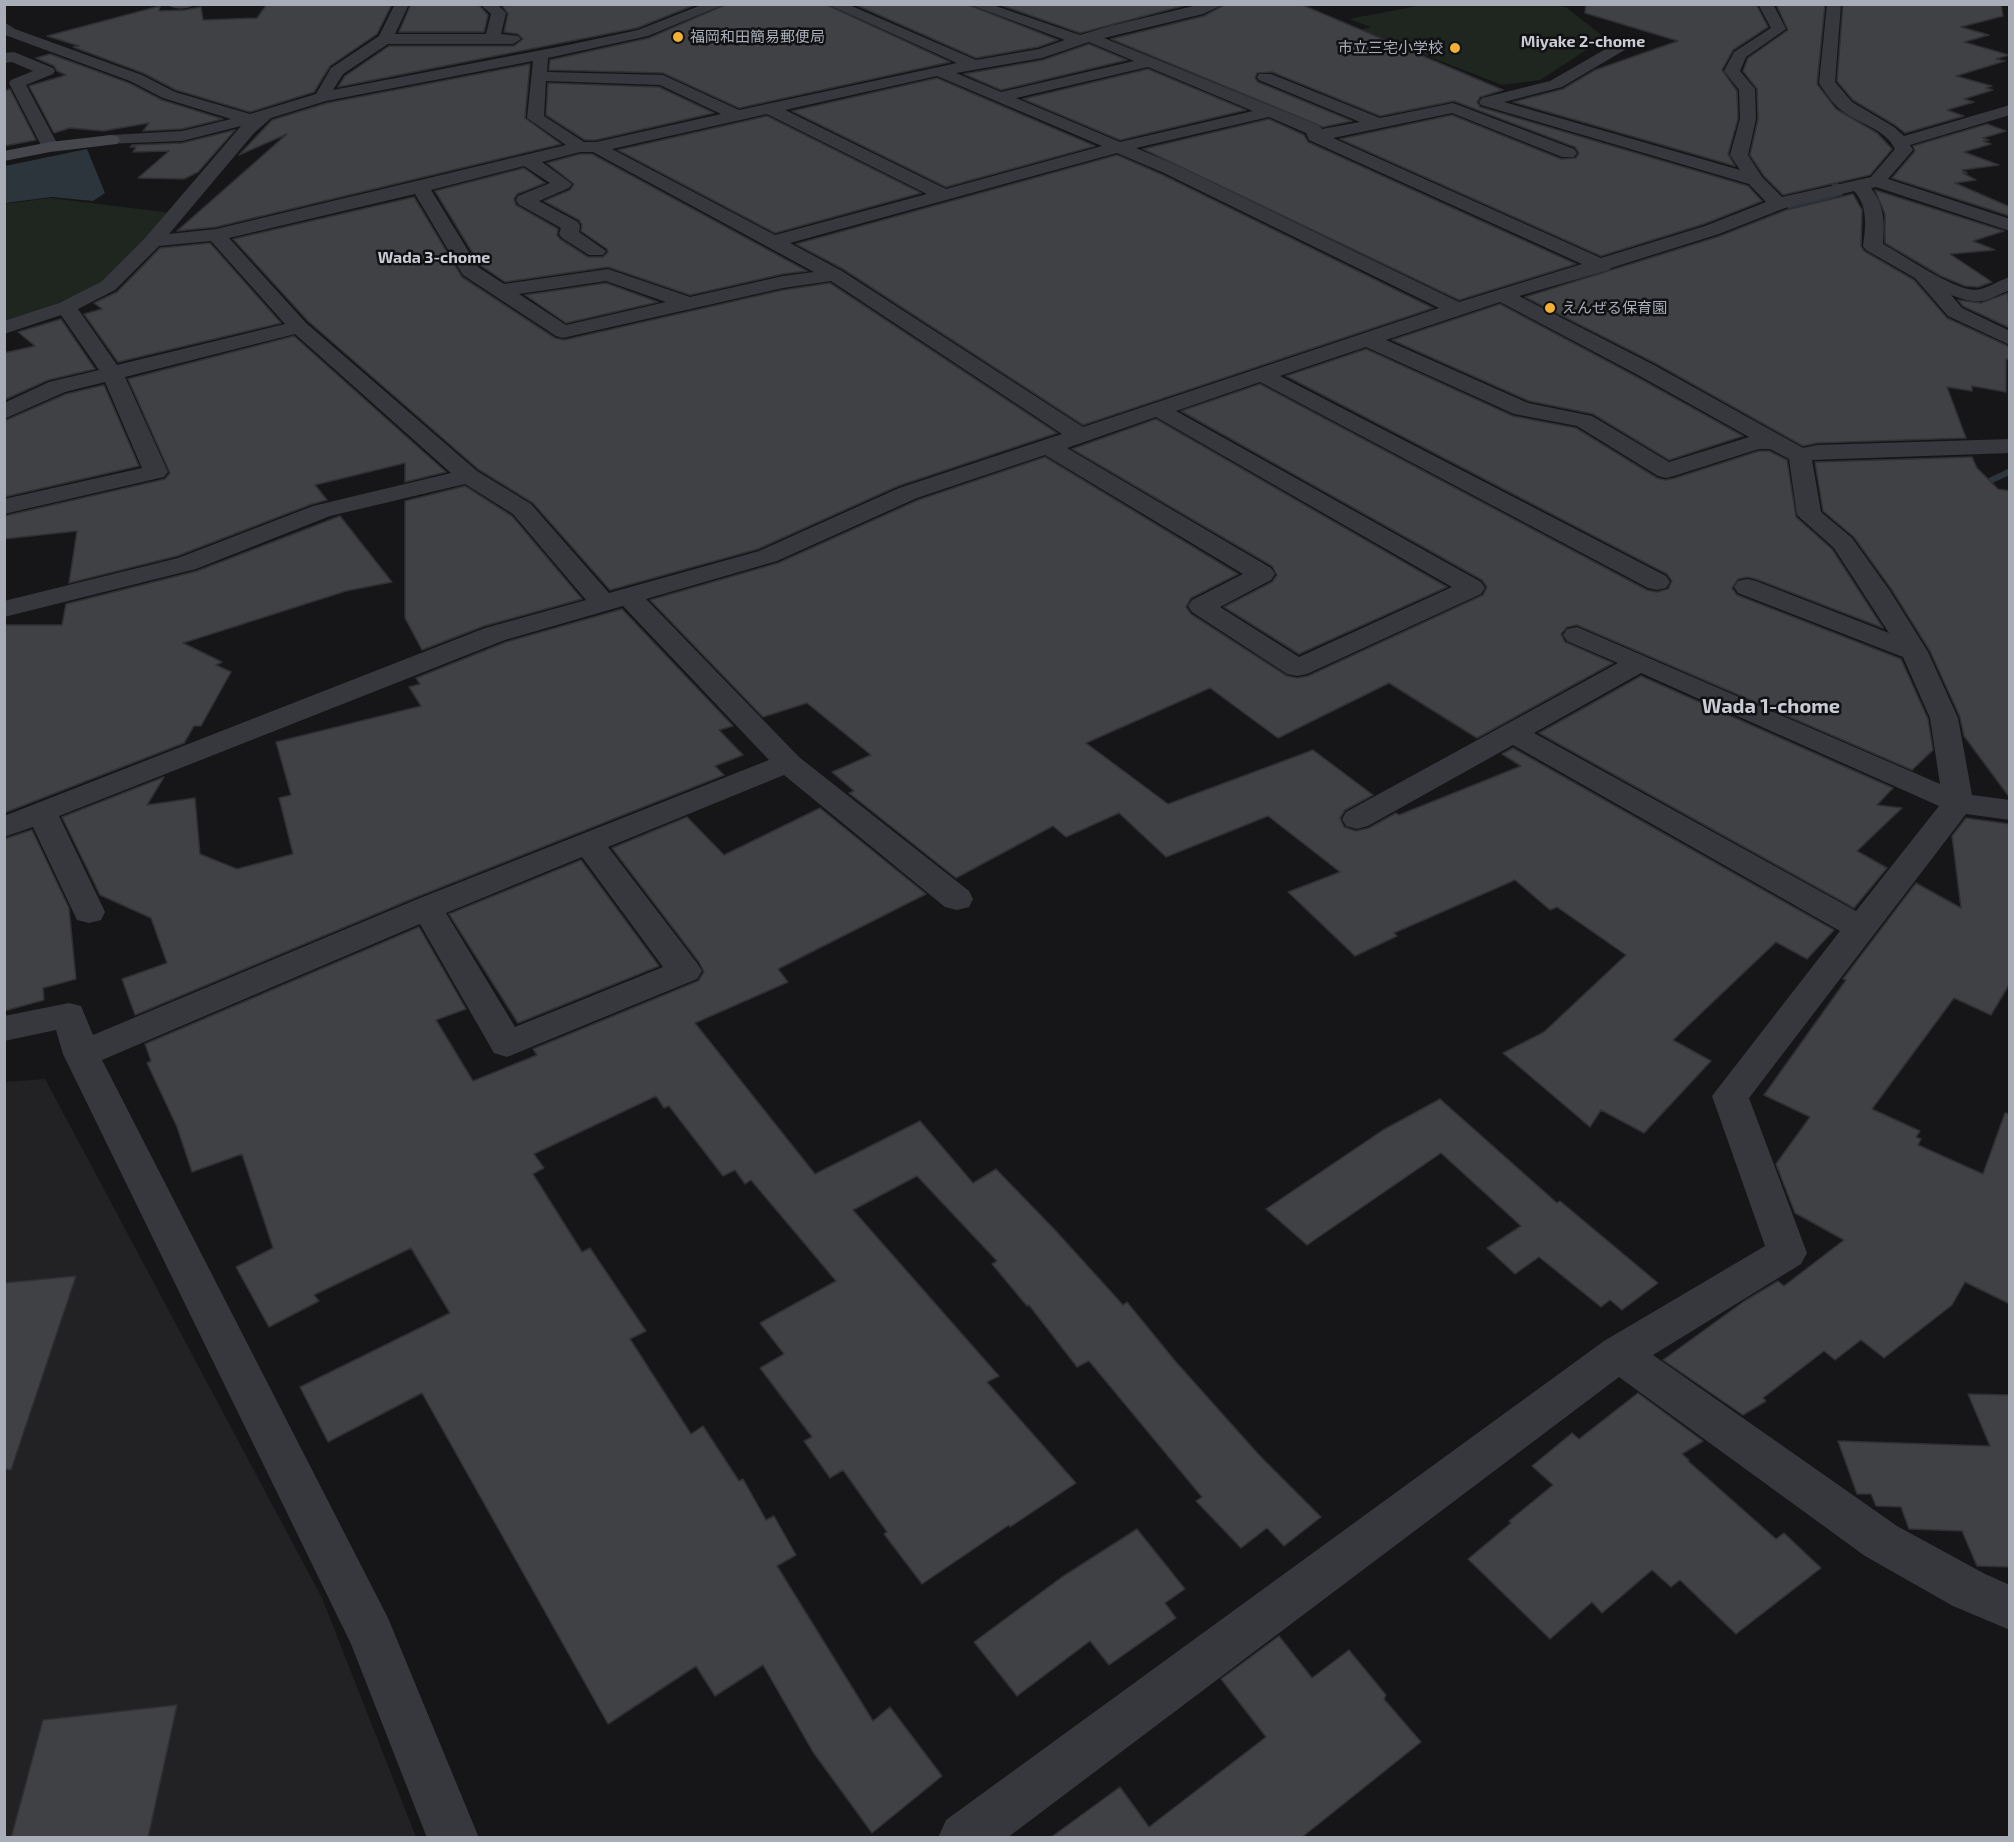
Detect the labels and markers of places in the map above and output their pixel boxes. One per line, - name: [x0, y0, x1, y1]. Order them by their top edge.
- place label: 福岡和田簡易郵便局: [690, 28, 825, 46]
- marker: 福岡和田簡易郵便局: [671, 30, 685, 44]
- place label: 市立三宅小学校: [1338, 39, 1443, 57]
- marker: 市立三宅小学校: [1448, 41, 1462, 55]
- place label: えんぜる保育園: [1562, 299, 1667, 317]
- marker: えんぜる保育園: [1543, 301, 1557, 315]

